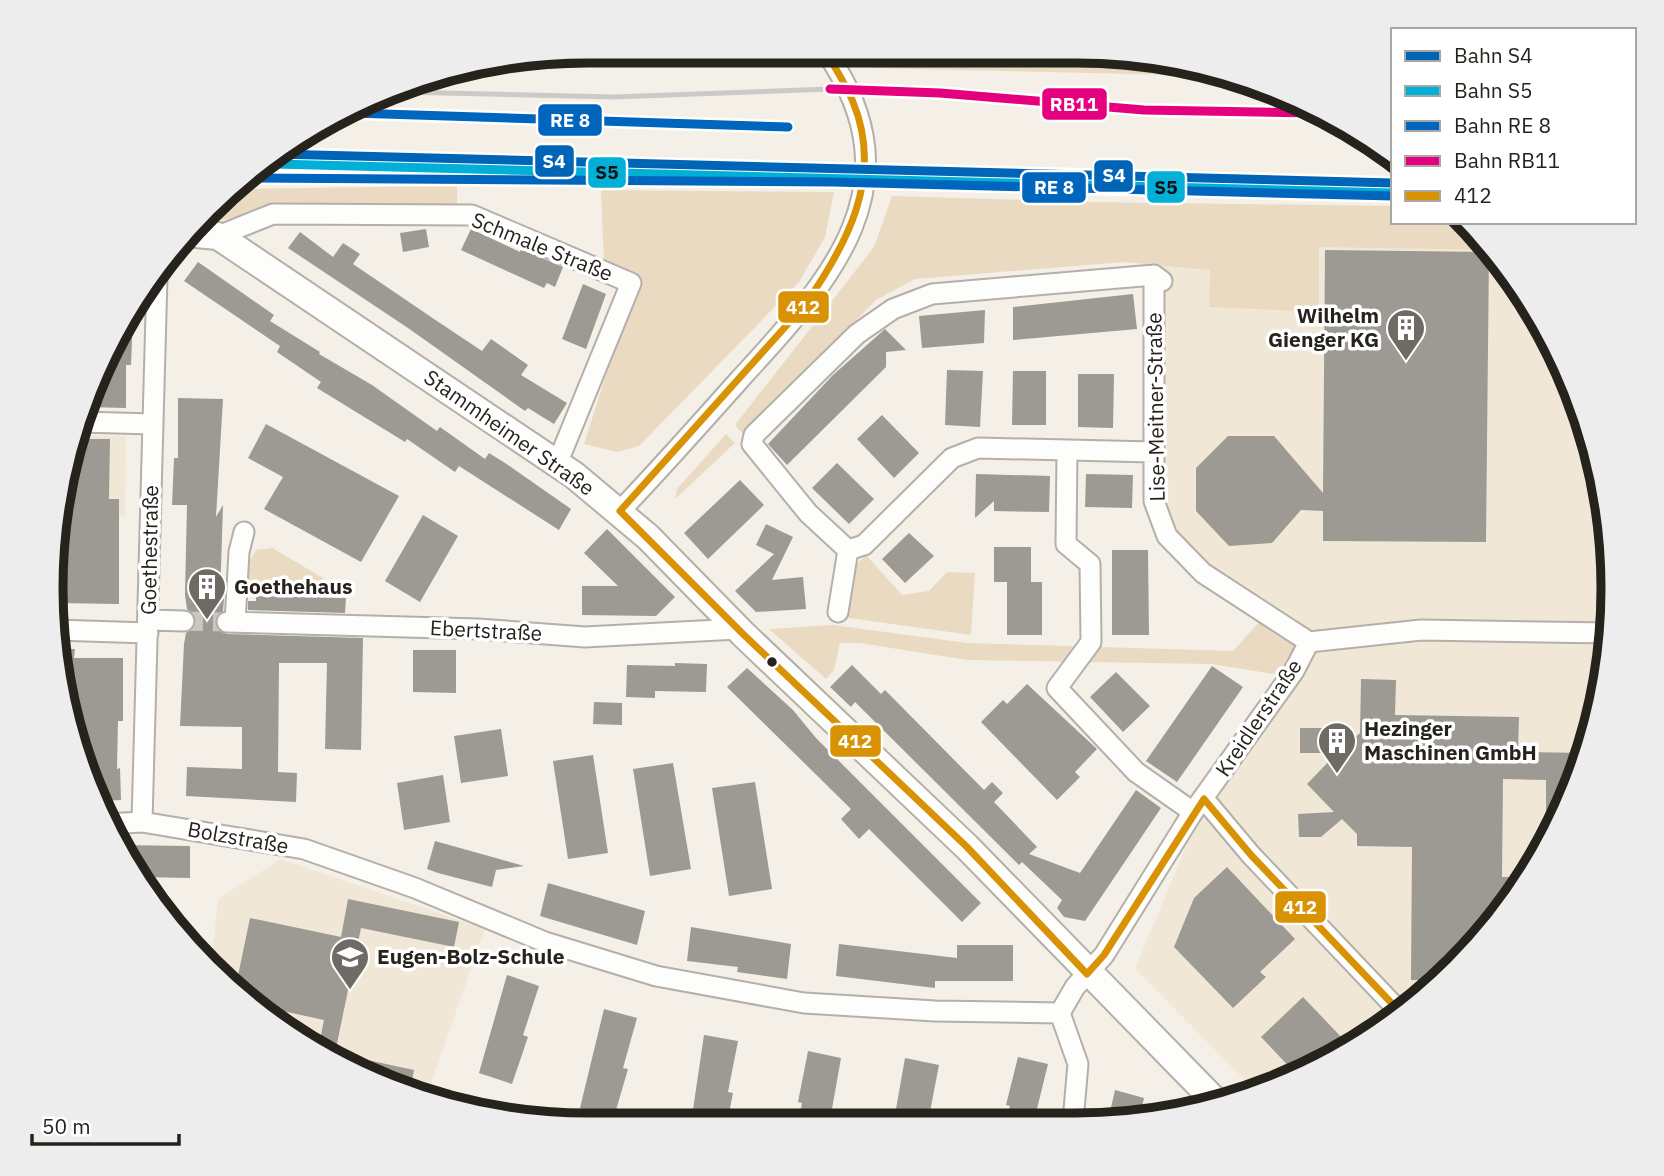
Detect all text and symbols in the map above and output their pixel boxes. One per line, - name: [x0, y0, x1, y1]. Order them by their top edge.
- legend: [1391, 28, 1636, 224]
- text: Bahn S4: [1454, 41, 1533, 69]
- text: Bahn S5: [1454, 76, 1533, 104]
- line badge: RB11: [1041, 87, 1108, 121]
- text: RB11: [1050, 92, 1099, 116]
- line badge: RE 8: [537, 103, 603, 137]
- text: RE 8: [550, 108, 590, 132]
- text: Bahn RE 8: [1454, 111, 1551, 139]
- line badge: S4: [534, 144, 575, 178]
- text: Bahn RB11: [1454, 146, 1560, 174]
- text: S4: [542, 149, 566, 173]
- line badge: S5: [587, 156, 627, 189]
- line badge: S4: [1093, 159, 1134, 193]
- text: S5: [595, 160, 619, 184]
- text: S4: [1102, 163, 1126, 187]
- line badge: S5: [1146, 170, 1186, 204]
- line badge: RE 8: [1021, 171, 1087, 204]
- text: RE 8: [1034, 175, 1074, 199]
- text: S5: [1154, 175, 1178, 199]
- text: 412: [1454, 181, 1492, 209]
- street label: Schmale Straße: [468, 205, 617, 287]
- line badge: 412: [777, 290, 830, 324]
- text: 412: [786, 295, 820, 319]
- place label: Wilhelm Gienger KG: [1268, 301, 1379, 353]
- building icon: Wilhelm Gienger KG: [1385, 307, 1427, 362]
- street label: Lise-Meitner-Straße: [1139, 312, 1171, 502]
- street label: Stammheimer Straße: [419, 363, 600, 502]
- street label: Goethestraße: [134, 485, 164, 615]
- building icon: Goethehaus: [186, 566, 228, 621]
- place label: Goethehaus: [234, 572, 353, 600]
- street label: Ebertstraße: [429, 613, 543, 647]
- street label: Kreidlerstraße: [1209, 653, 1308, 782]
- unlabelled marker: [765, 655, 779, 669]
- place label: Hezinger Maschinen GmbH: [1364, 714, 1537, 766]
- building icon: Hezinger Maschinen GmbH: [1316, 720, 1358, 775]
- line badge: 412: [829, 724, 882, 758]
- text: 412: [838, 729, 872, 753]
- street label: Bolzstraße: [185, 814, 291, 860]
- line badge: 412: [1274, 890, 1327, 924]
- text: 412: [1283, 895, 1317, 919]
- school or university icon: Eugen-Bolz-Schule: [329, 936, 371, 991]
- place label: Eugen-Bolz-Schule: [377, 942, 565, 970]
- scale bar: [32, 1102, 178, 1146]
- text: 50 m: [42, 1112, 91, 1140]

